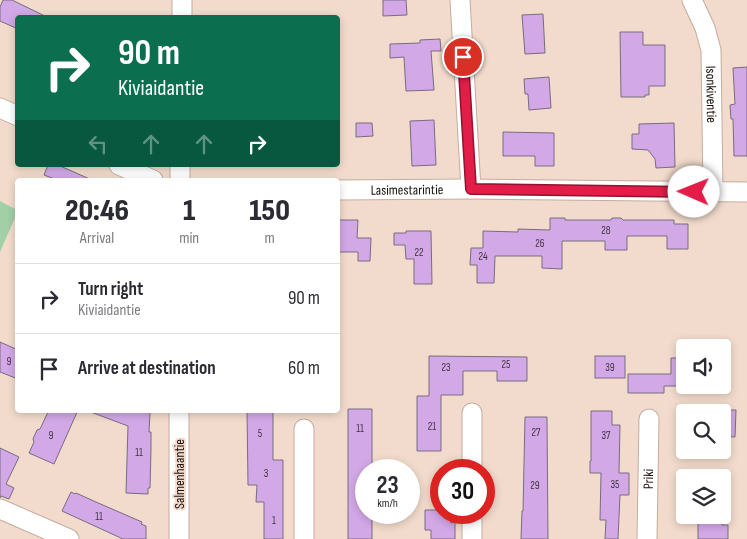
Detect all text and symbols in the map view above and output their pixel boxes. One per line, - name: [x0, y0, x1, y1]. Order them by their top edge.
- text: 90 m: [118, 32, 180, 75]
- icon: right: [35, 35, 100, 100]
- pin: [442, 36, 484, 78]
- icon: arrive: [449, 43, 477, 71]
- street label: Isonkiventie: [702, 66, 720, 123]
- text: Kiviaidantie: [118, 75, 204, 102]
- icon: left: [84, 130, 112, 158]
- icon: ahead: [137, 130, 165, 158]
- icon: ahead: [190, 130, 218, 158]
- icon: right: [243, 130, 271, 158]
- position arrow: [667, 165, 719, 217]
- street label: Lasimestarintie: [371, 181, 443, 199]
- text: 20:46: [65, 193, 129, 229]
- text: 1: [183, 193, 195, 229]
- text: 150: [249, 193, 290, 229]
- house number: 28: [601, 224, 611, 237]
- text: Arrival: [80, 229, 114, 248]
- text: min: [179, 229, 199, 248]
- text: m: [264, 229, 275, 248]
- house number: 26: [535, 237, 545, 250]
- house number: 22: [414, 246, 424, 259]
- house number: 24: [478, 250, 488, 263]
- text: Turn right: [78, 278, 143, 301]
- icon: right: [35, 285, 63, 313]
- text: 90 m: [288, 287, 320, 310]
- text: Kiviaidantie: [78, 301, 141, 320]
- map controls: [676, 339, 731, 524]
- button: sound: [676, 339, 731, 394]
- house number: 9: [7, 355, 12, 368]
- icon: arrive: [35, 355, 63, 383]
- text: Arrive at destination: [78, 357, 216, 380]
- text: 60 m: [288, 357, 320, 380]
- house number: 25: [502, 358, 510, 371]
- house number: 23: [441, 361, 451, 374]
- house number: 39: [605, 361, 615, 374]
- button: search: [676, 404, 731, 459]
- house number: 21: [428, 420, 436, 433]
- house number: 11: [356, 422, 364, 435]
- house number: 27: [532, 426, 541, 439]
- house number: 5: [258, 427, 262, 440]
- house number: 9: [49, 429, 54, 442]
- house number: 37: [601, 429, 611, 442]
- street label: Salmenhaantie: [171, 439, 188, 509]
- house number: 11: [135, 446, 143, 459]
- speed limit sign: 30: [430, 459, 495, 524]
- house number: 3: [264, 467, 269, 480]
- street label: Priki: [640, 469, 657, 489]
- button: layers: [676, 469, 731, 524]
- text: 23: [376, 470, 399, 501]
- house number: 35: [610, 478, 620, 491]
- house number: 29: [530, 479, 540, 492]
- text: km/h: [377, 496, 398, 511]
- house number: 11: [95, 510, 103, 523]
- house number: 1: [272, 514, 276, 527]

